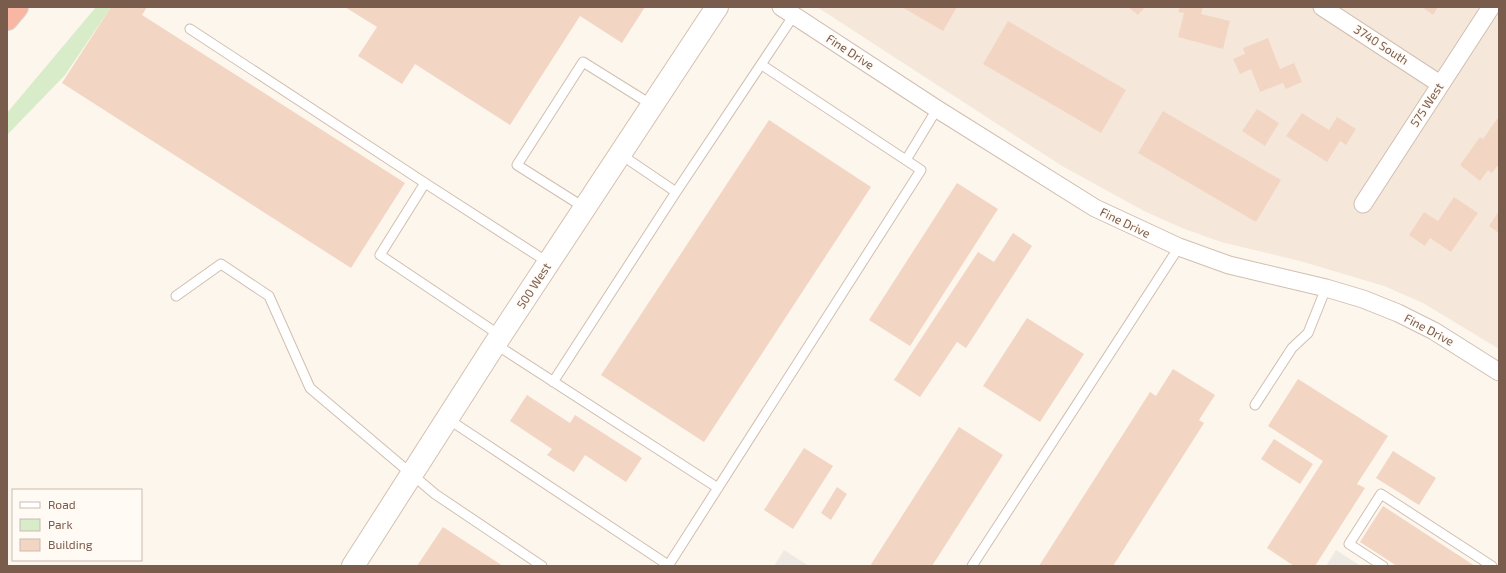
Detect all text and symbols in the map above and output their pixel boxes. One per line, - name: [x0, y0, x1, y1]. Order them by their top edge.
- street label: 3740 South: [1352, 21, 1411, 67]
- street label: Fine Drive: [824, 31, 877, 72]
- street label: 575 West: [1407, 79, 1446, 129]
- street label: Fine Drive: [1098, 204, 1153, 240]
- street label: 500 West: [513, 260, 553, 311]
- street label: Fine Drive: [1402, 310, 1457, 348]
- legend: [12, 489, 142, 561]
- text: Road: [48, 497, 76, 511]
- text: Park: [48, 517, 73, 531]
- text: Building: [48, 537, 93, 551]

